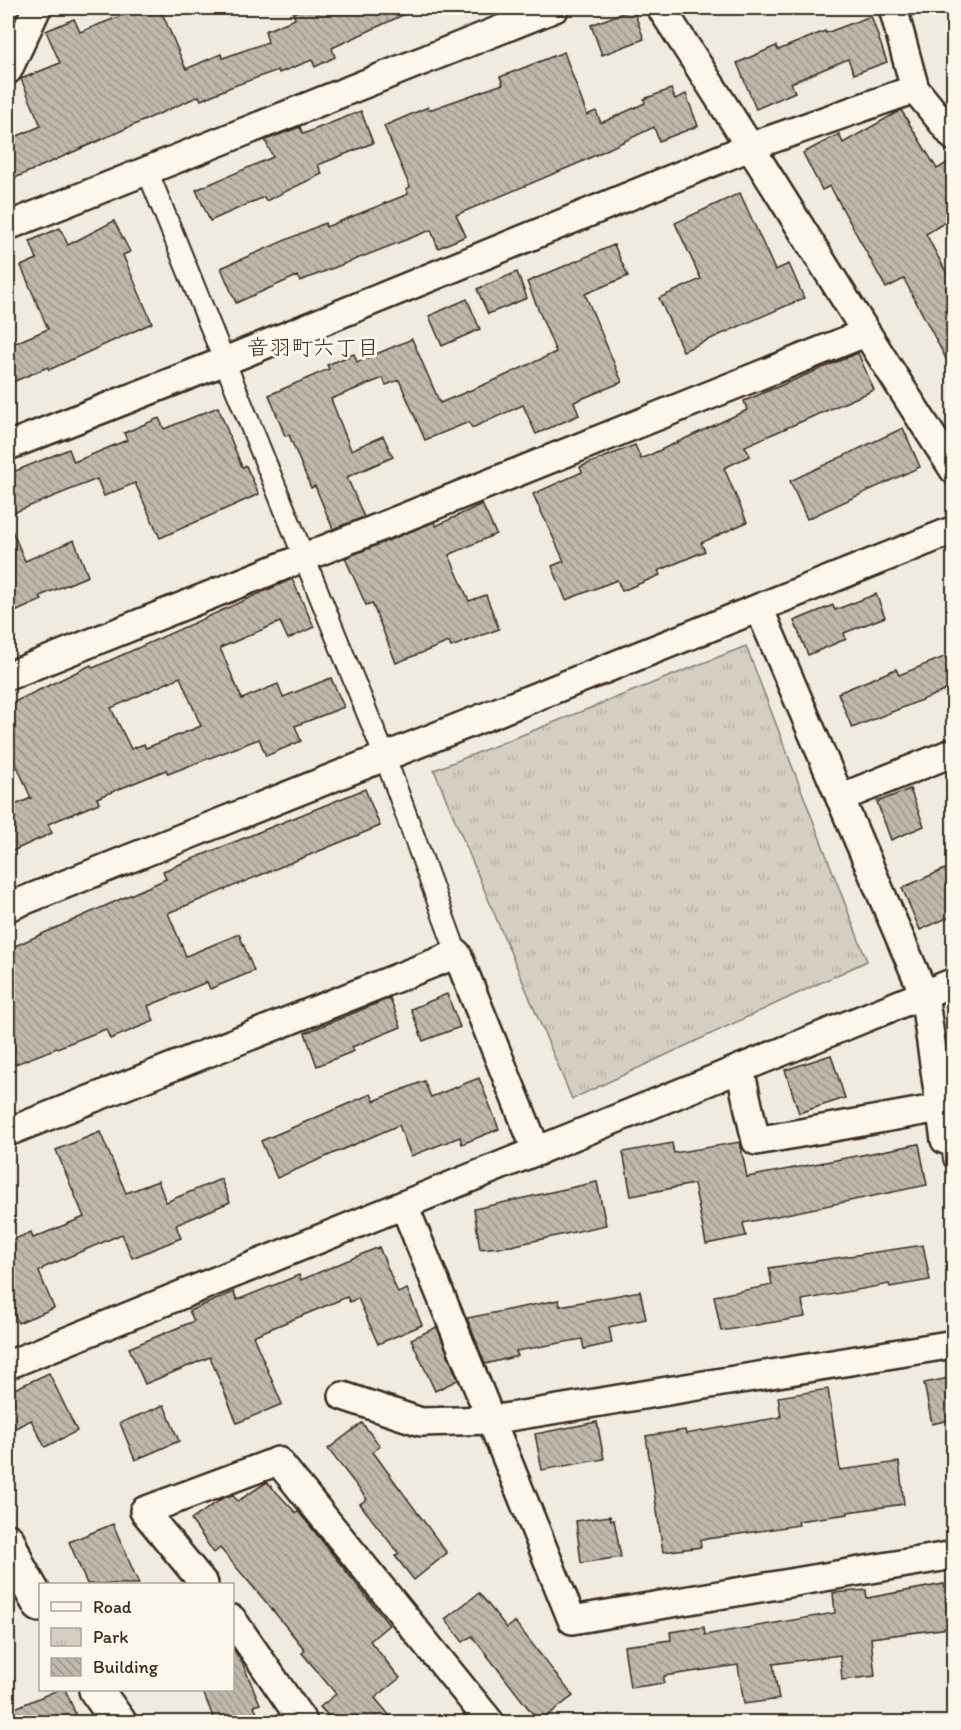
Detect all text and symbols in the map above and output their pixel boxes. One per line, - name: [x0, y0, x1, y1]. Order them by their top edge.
- district label: 音羽町六丁目: [247, 334, 379, 361]
- legend: [39, 1583, 234, 1691]
- text: Road: [93, 1596, 132, 1618]
- text: Park: [93, 1626, 128, 1648]
- text: Building: [93, 1656, 159, 1678]

